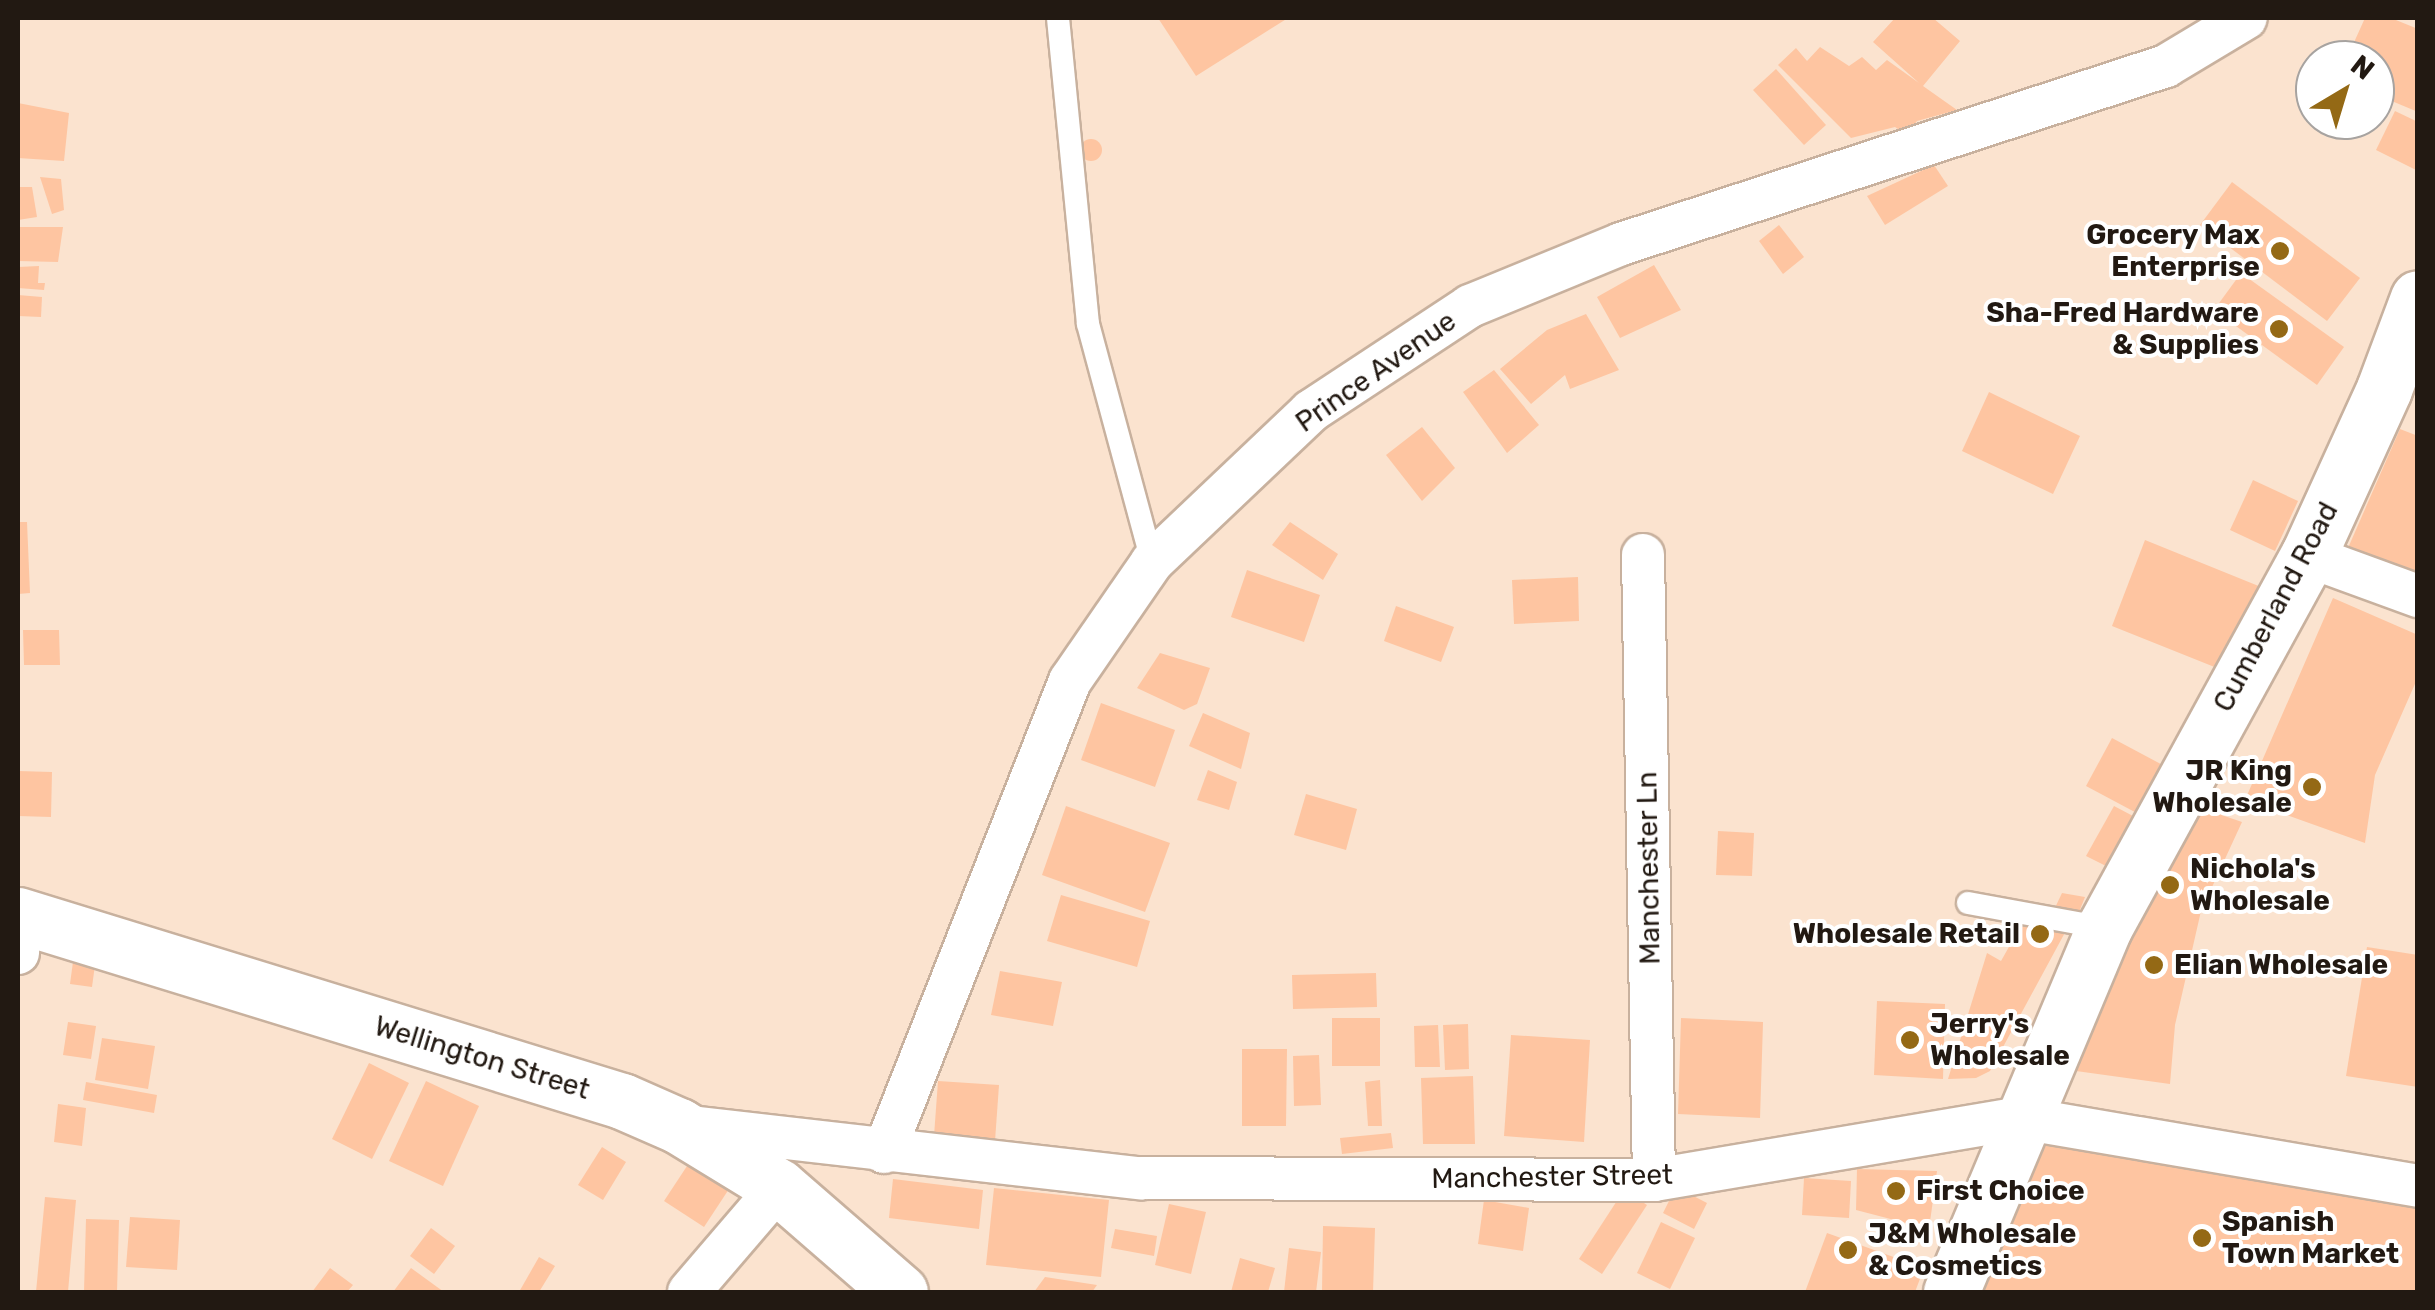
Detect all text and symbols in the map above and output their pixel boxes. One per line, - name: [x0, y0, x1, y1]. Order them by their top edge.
- north arrow: [2295, 40, 2395, 140]
- text: N: [2344, 48, 2381, 87]
- place label: Grocery Max Enterprise: [2085, 218, 2260, 284]
- marker: Grocery Max Enterprise: [2269, 240, 2291, 262]
- place label: Sha-Fred Hardware & Supplies: [1986, 296, 2259, 362]
- street label: Prince Avenue: [1289, 304, 1463, 440]
- marker: Sha-Fred Hardware & Supplies: [2268, 318, 2290, 340]
- street label: Cumberland Road: [2207, 496, 2345, 718]
- place label: JR King Wholesale: [2152, 754, 2292, 820]
- street label: Manchester Ln: [1631, 771, 1667, 965]
- marker: JR King Wholesale: [2301, 776, 2323, 798]
- place label: Nichola's Wholesale: [2190, 852, 2330, 918]
- marker: Nichola's Wholesale: [2159, 874, 2181, 896]
- place label: Wholesale Retail: [1793, 917, 2020, 951]
- marker: Wholesale Retail: [2029, 923, 2051, 945]
- place label: Elian Wholesale: [2174, 948, 2388, 982]
- marker: Elian Wholesale: [2143, 954, 2165, 976]
- place label: Jerry's Wholesale: [1930, 1007, 2070, 1073]
- street label: Wellington Street: [370, 1009, 594, 1107]
- marker: Jerry's Wholesale: [1899, 1029, 1921, 1051]
- street label: Manchester Street: [1431, 1158, 1673, 1196]
- place label: First Choice: [1916, 1174, 2085, 1208]
- marker: First Choice: [1885, 1180, 1907, 1202]
- place label: Spanish Town Market: [2222, 1205, 2399, 1271]
- place label: J&M Wholesale & Cosmetics: [1868, 1217, 2077, 1283]
- marker: Spanish Town Market: [2191, 1227, 2213, 1249]
- marker: J&M Wholesale & Cosmetics: [1837, 1239, 1859, 1261]

